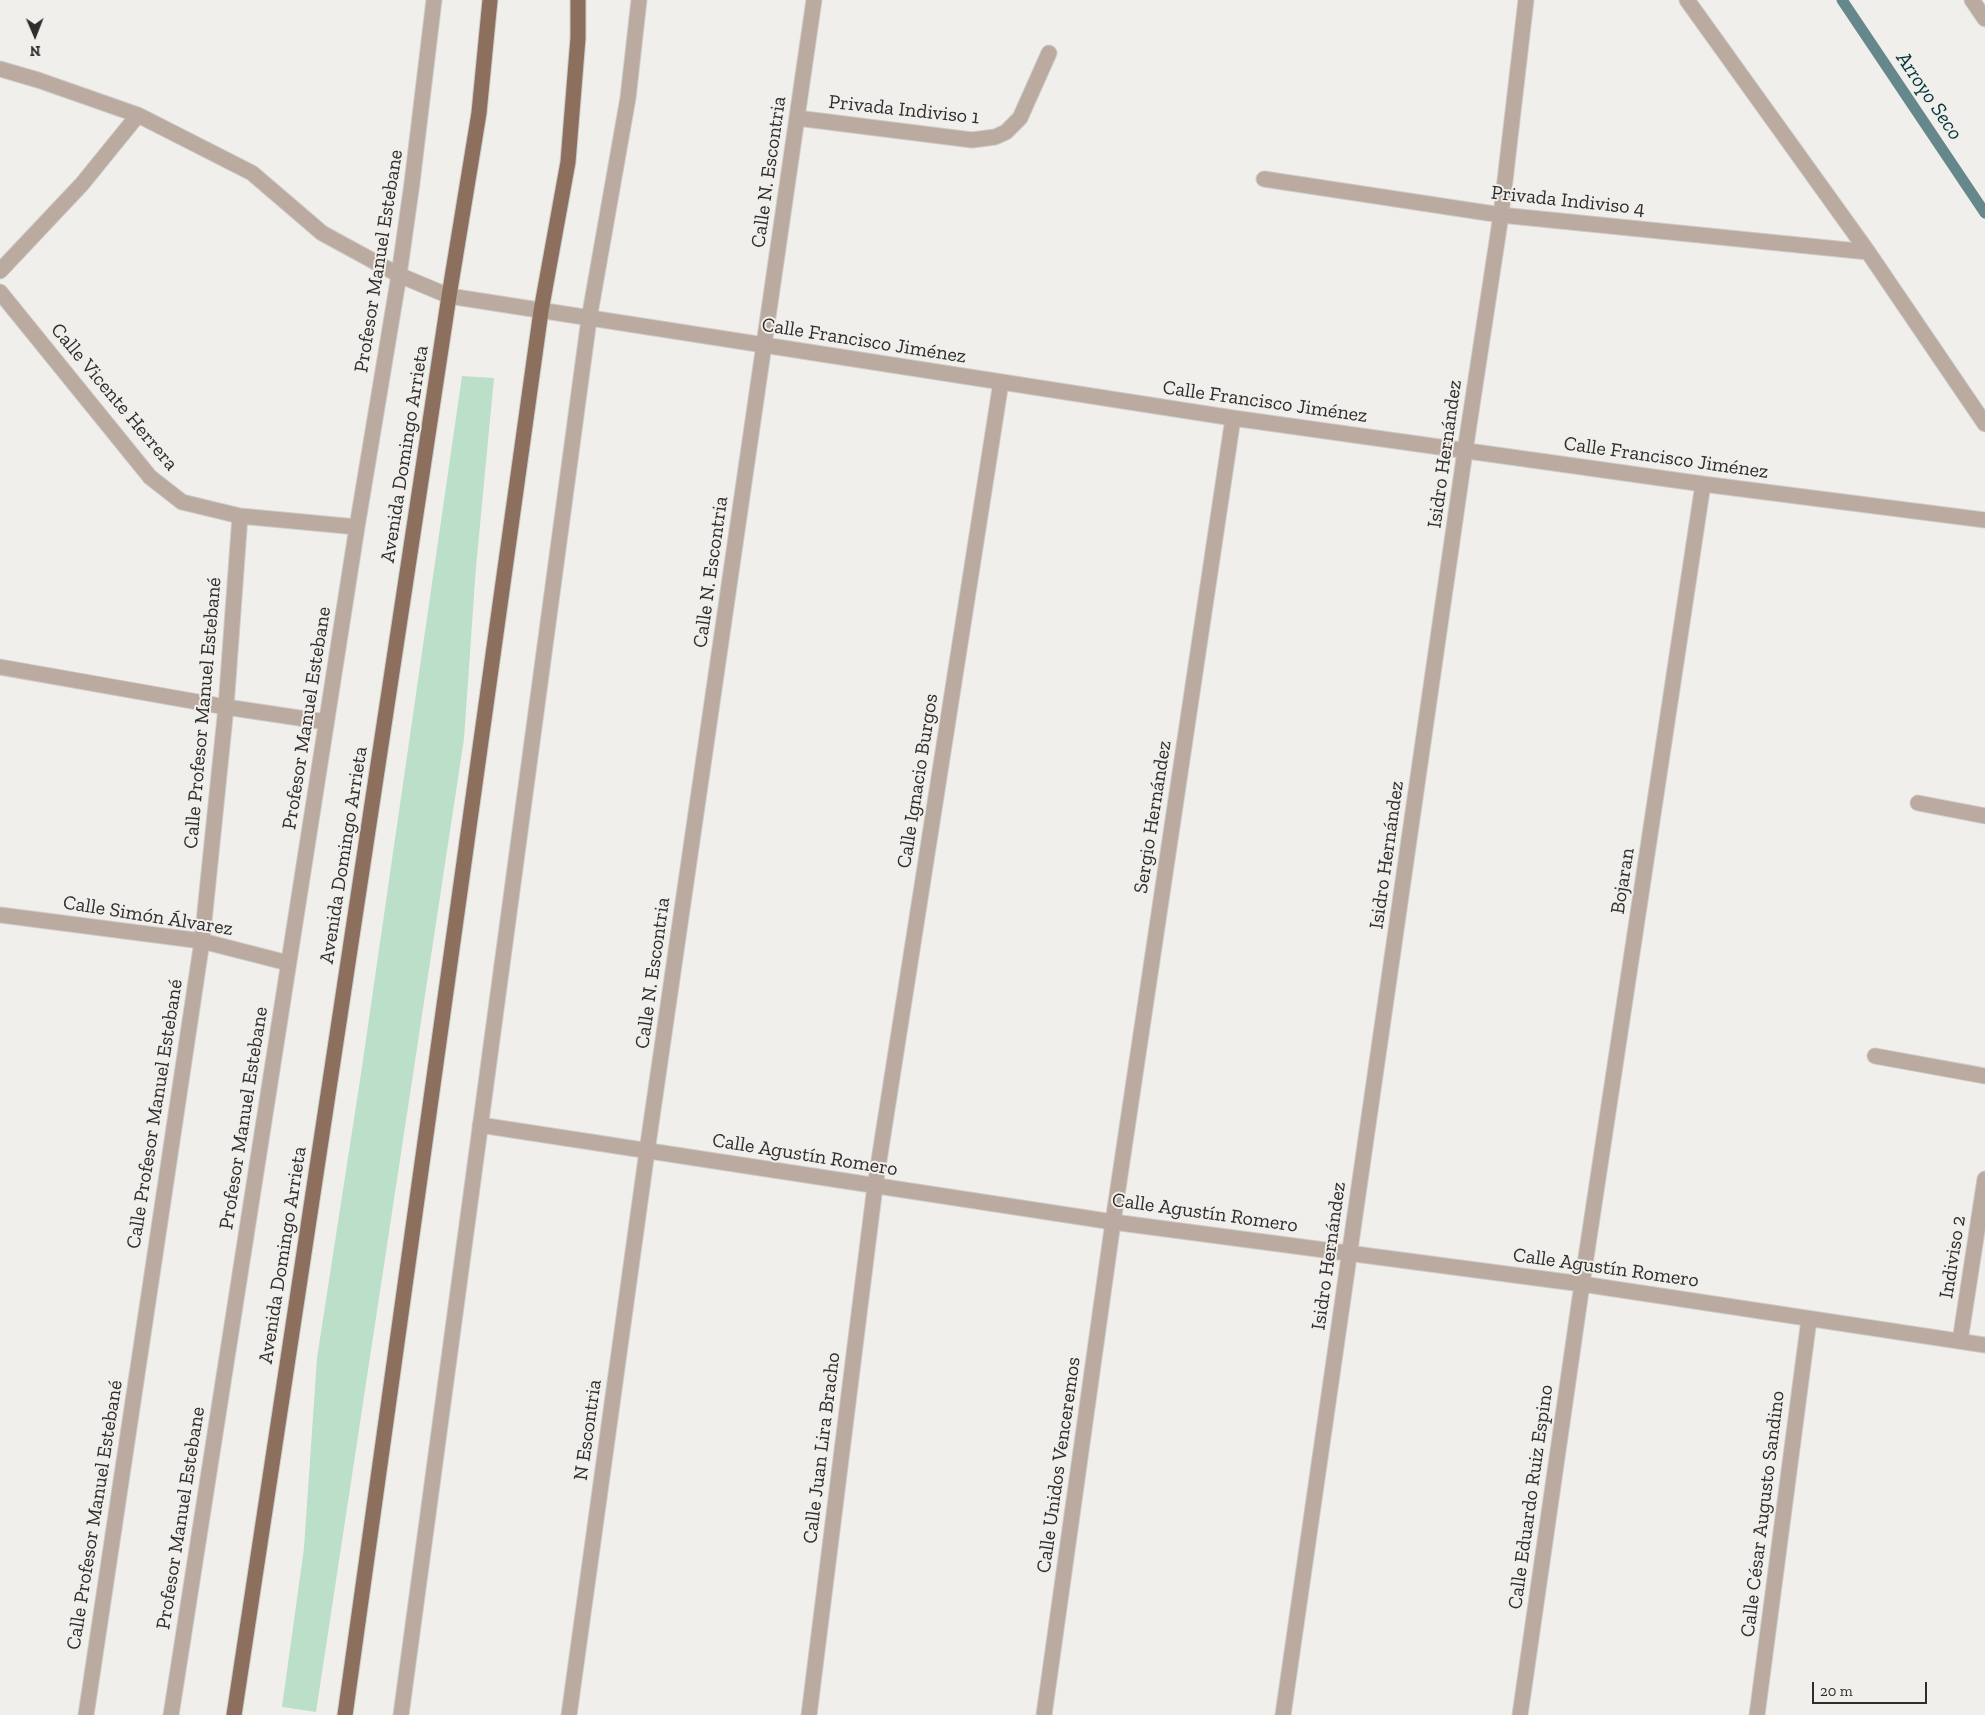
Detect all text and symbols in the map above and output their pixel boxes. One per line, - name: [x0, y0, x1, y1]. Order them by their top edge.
- north arrow: [10, 10, 60, 60]
- text: N: [30, 42, 41, 59]
- water label: Arroyo Seco: [1890, 47, 1968, 145]
- street label: Privada Indiviso 1: [827, 90, 981, 130]
- street label: Calle N. Escontria: [746, 95, 792, 249]
- street label: Profesor Manuel Estebane: [350, 148, 408, 374]
- street label: Privada Indiviso 4: [1490, 181, 1646, 221]
- street label: Calle Francisco Jiménez: [760, 313, 968, 369]
- street label: Calle Vicente Herrera: [45, 318, 183, 476]
- street label: Avenida Domingo Arrieta: [376, 344, 434, 564]
- street label: Calle Francisco Jiménez: [1161, 376, 1369, 428]
- street label: Isidro Hernández: [1423, 378, 1467, 530]
- street label: Calle Francisco Jiménez: [1562, 432, 1770, 484]
- street label: Calle N. Escontria: [688, 495, 734, 649]
- street label: Calle Profesor Manuel Estebané: [179, 576, 227, 850]
- street label: Profesor Manuel Estebane: [278, 605, 336, 831]
- street label: Calle Ignacio Burgos: [892, 692, 944, 870]
- street label: Sergio Hernández: [1129, 739, 1177, 895]
- street label: Avenida Domingo Arrieta: [315, 745, 373, 965]
- street label: Isidro Hernández: [1365, 779, 1409, 931]
- street label: Bojaran: [1606, 846, 1640, 916]
- street label: Calle Simón Álvarez: [61, 891, 235, 941]
- street label: Calle N. Escontria: [630, 896, 676, 1050]
- street label: Calle Profesor Manuel Estebané: [122, 978, 188, 1250]
- street label: Profesor Manuel Estebane: [215, 1005, 273, 1231]
- street label: Calle Agustín Romero: [711, 1128, 899, 1182]
- street label: Avenida Domingo Arrieta: [254, 1145, 312, 1365]
- street label: Isidro Hernández: [1307, 1180, 1351, 1332]
- street label: Calle Agustín Romero: [1111, 1188, 1299, 1238]
- street label: Indiviso 2: [1935, 1214, 1971, 1300]
- street label: Calle Agustín Romero: [1512, 1243, 1700, 1293]
- street label: Calle Juan Lira Bracho: [798, 1351, 846, 1545]
- street label: Calle Unidos Venceremos: [1032, 1355, 1086, 1575]
- street label: N Escontria: [569, 1378, 607, 1482]
- street label: Calle Profesor Manuel Estebané: [62, 1379, 128, 1651]
- street label: Calle Eduardo Ruiz Espino: [1503, 1383, 1559, 1611]
- street label: Calle César Augusto Sandino: [1736, 1390, 1790, 1638]
- street label: Profesor Manuel Estebane: [152, 1405, 210, 1631]
- scale bar: [1815, 1672, 1930, 1704]
- text: 20 m: [1820, 1682, 1853, 1700]

